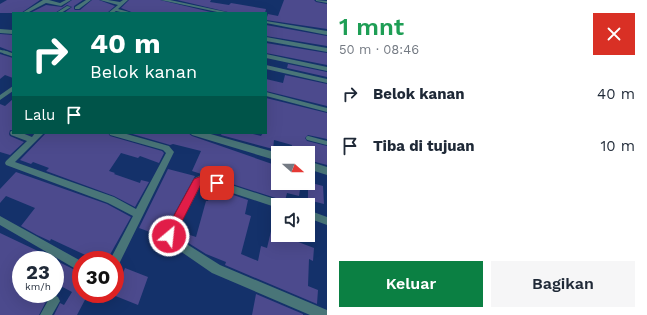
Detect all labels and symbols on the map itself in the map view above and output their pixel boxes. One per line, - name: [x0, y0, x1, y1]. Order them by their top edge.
- north arrow: [271, 146, 315, 190]
- pin: [200, 166, 234, 200]
- position arrow: [148, 215, 190, 257]
- speed limit sign: 30: [72, 251, 124, 303]

